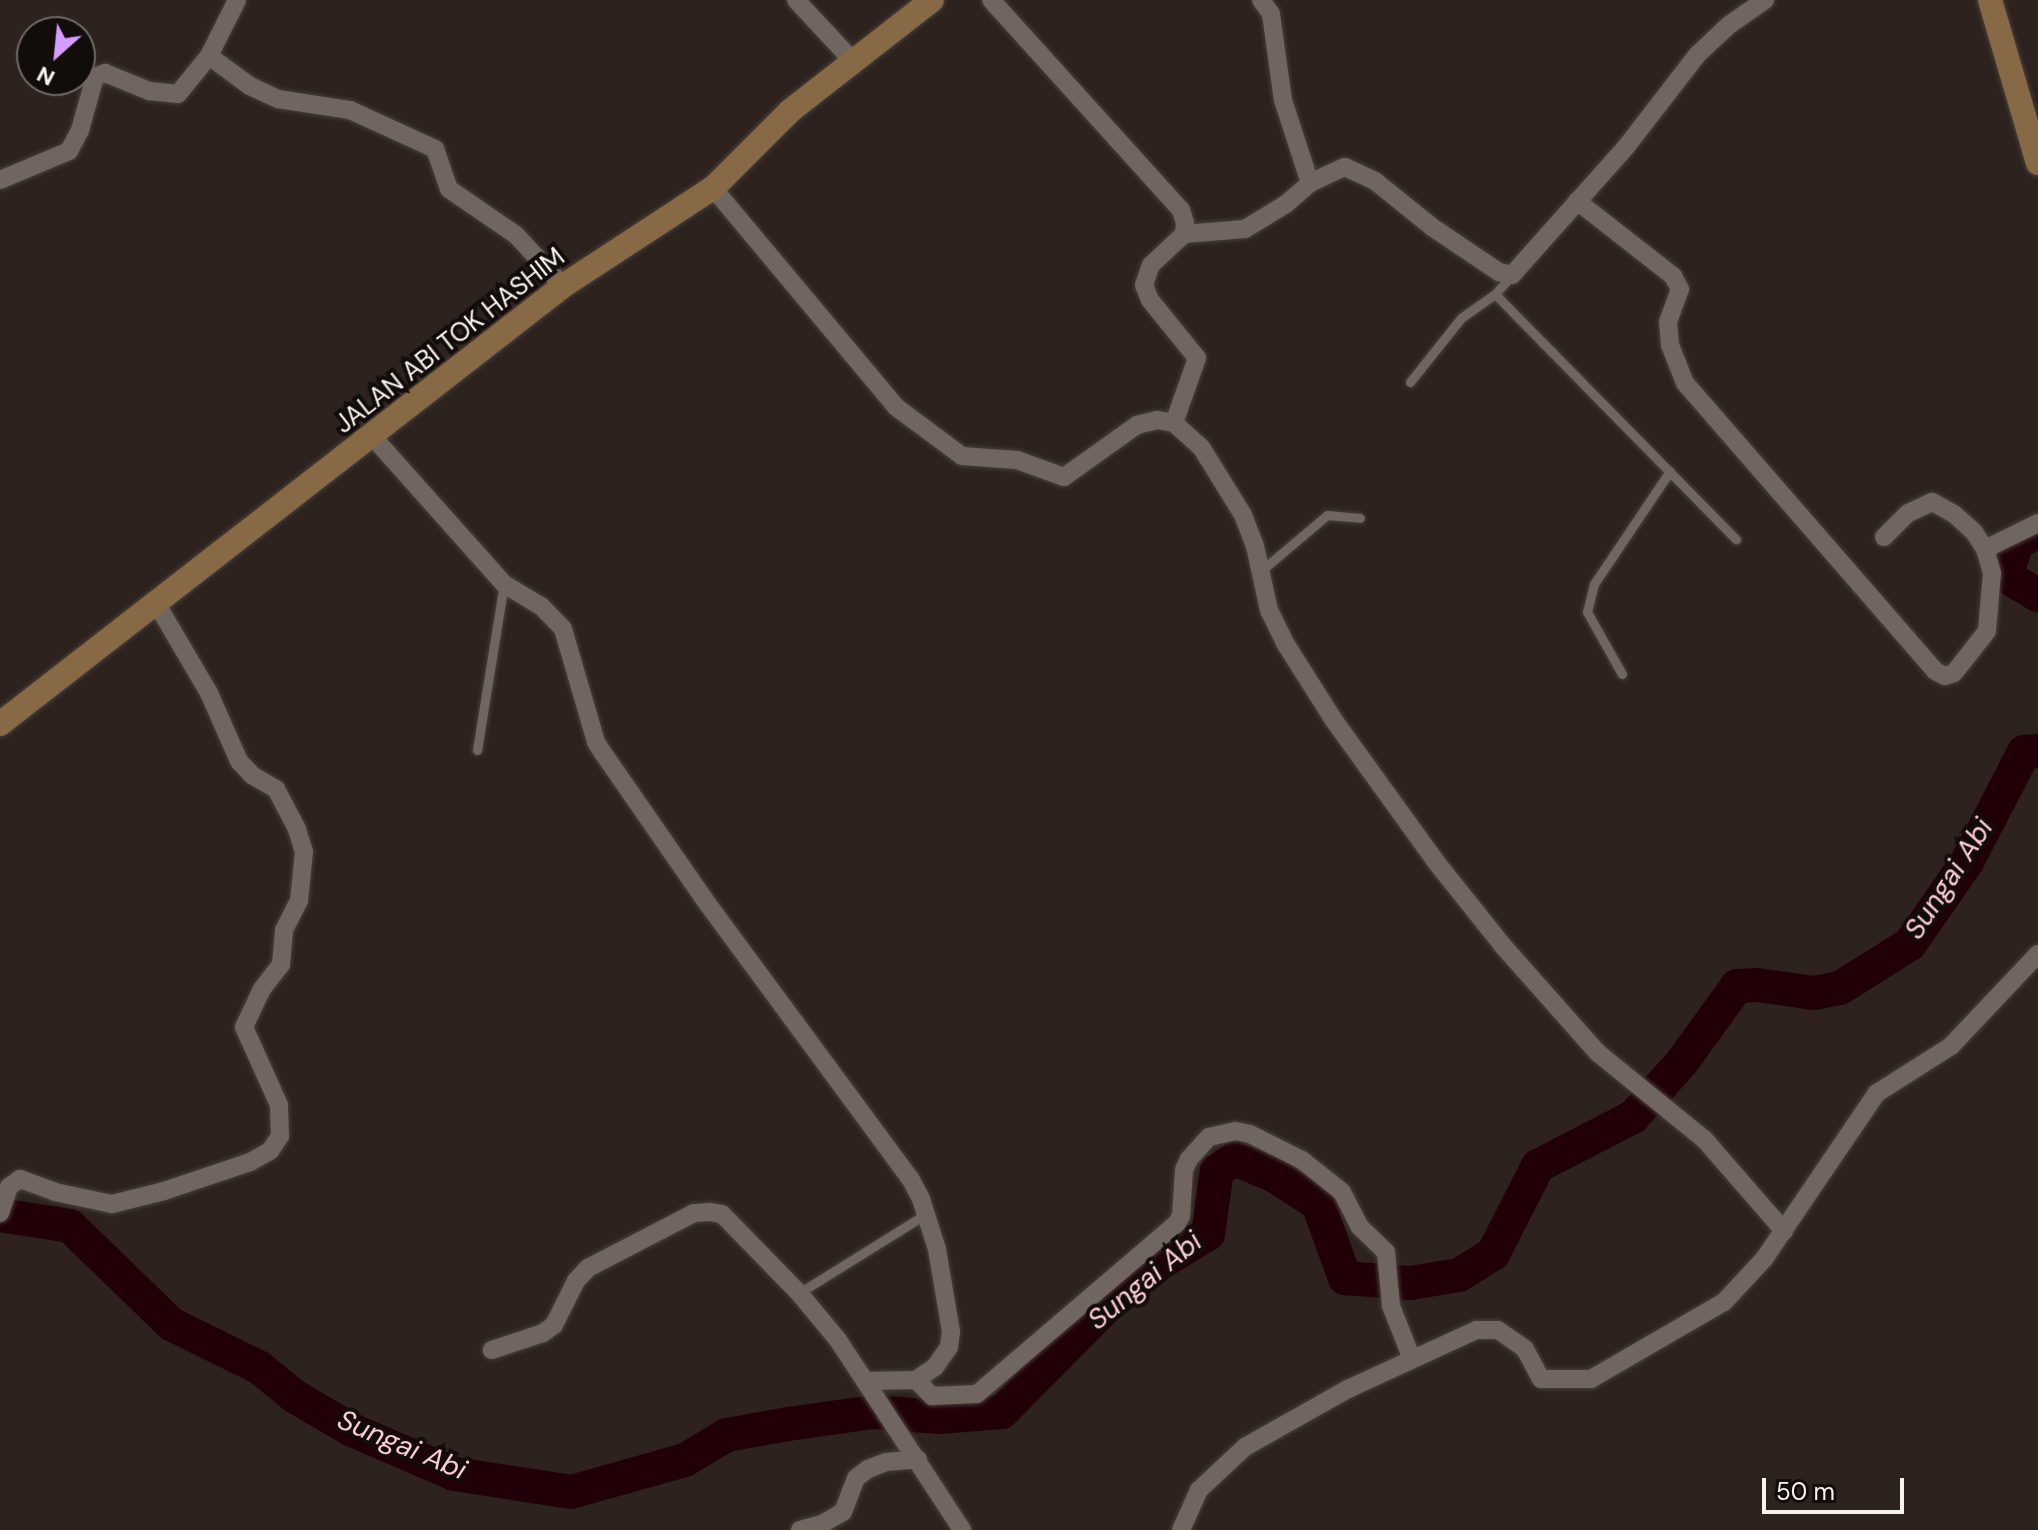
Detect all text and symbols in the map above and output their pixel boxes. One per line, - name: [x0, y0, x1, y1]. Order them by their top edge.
- north arrow: [16, 16, 96, 96]
- text: N: [32, 59, 60, 93]
- street label: JALAN ABI TOK HASHIM: [329, 242, 571, 440]
- water label: Sungai Abi: [1898, 812, 2000, 946]
- water label: Sungai Abi: [1081, 1225, 1209, 1337]
- water label: Sungai Abi: [332, 1403, 472, 1487]
- scale bar: [1766, 1462, 1908, 1512]
- text: 50 m: [1776, 1476, 1835, 1507]

